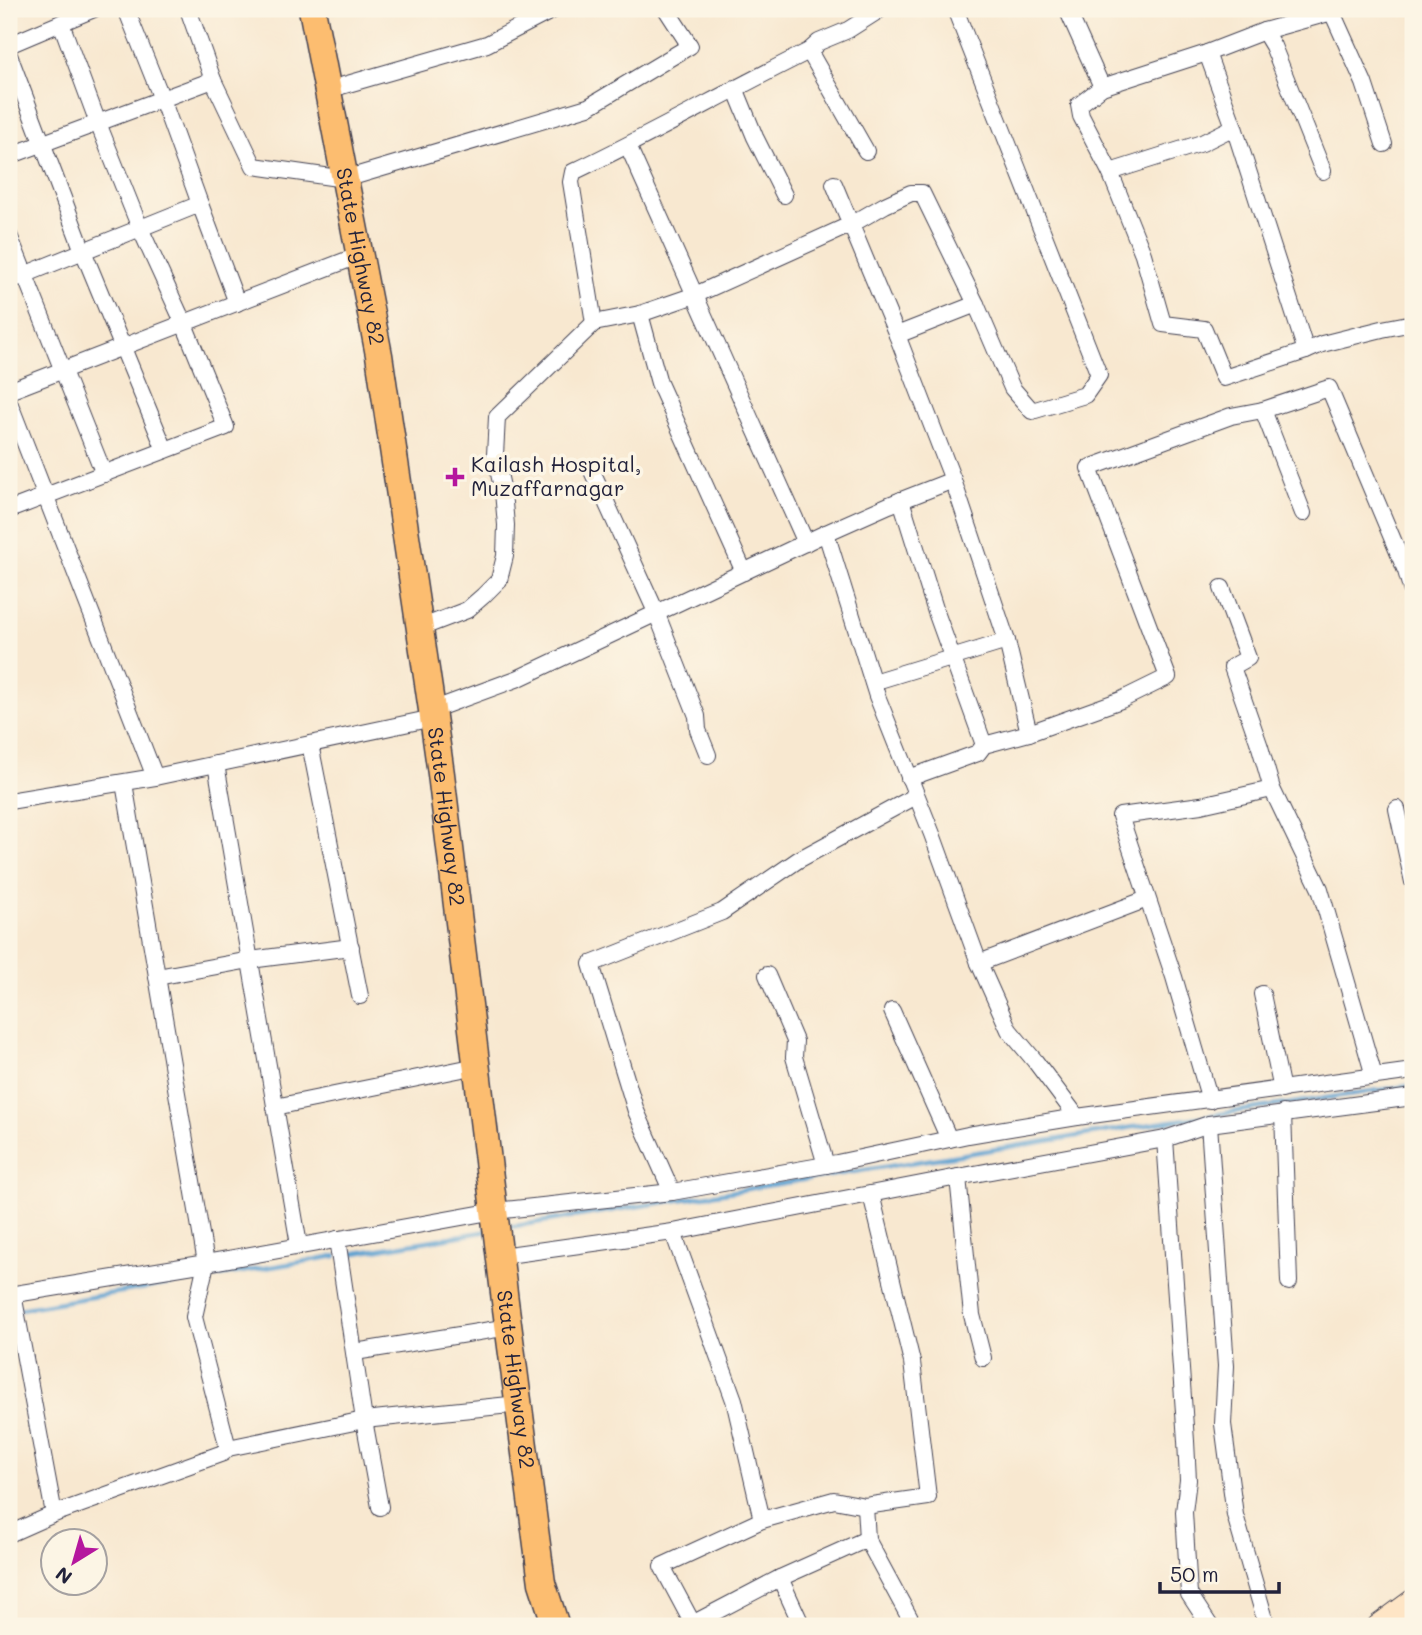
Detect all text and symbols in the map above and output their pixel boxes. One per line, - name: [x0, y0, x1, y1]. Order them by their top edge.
- street label: State Highway 82: [331, 165, 392, 347]
- place label: Kailash Hospital, Muzaffarnagar: [471, 450, 641, 501]
- marker: Kailash Hospital, Muzaffarnagar: [445, 467, 465, 487]
- street label: State Highway 82: [423, 725, 472, 908]
- street label: State Highway 82: [492, 1288, 542, 1470]
- north arrow: [38, 1526, 108, 1596]
- scale bar: [1160, 1551, 1278, 1595]
- text: 50 m: [1170, 1560, 1219, 1587]
- text: N: [50, 1562, 77, 1590]

